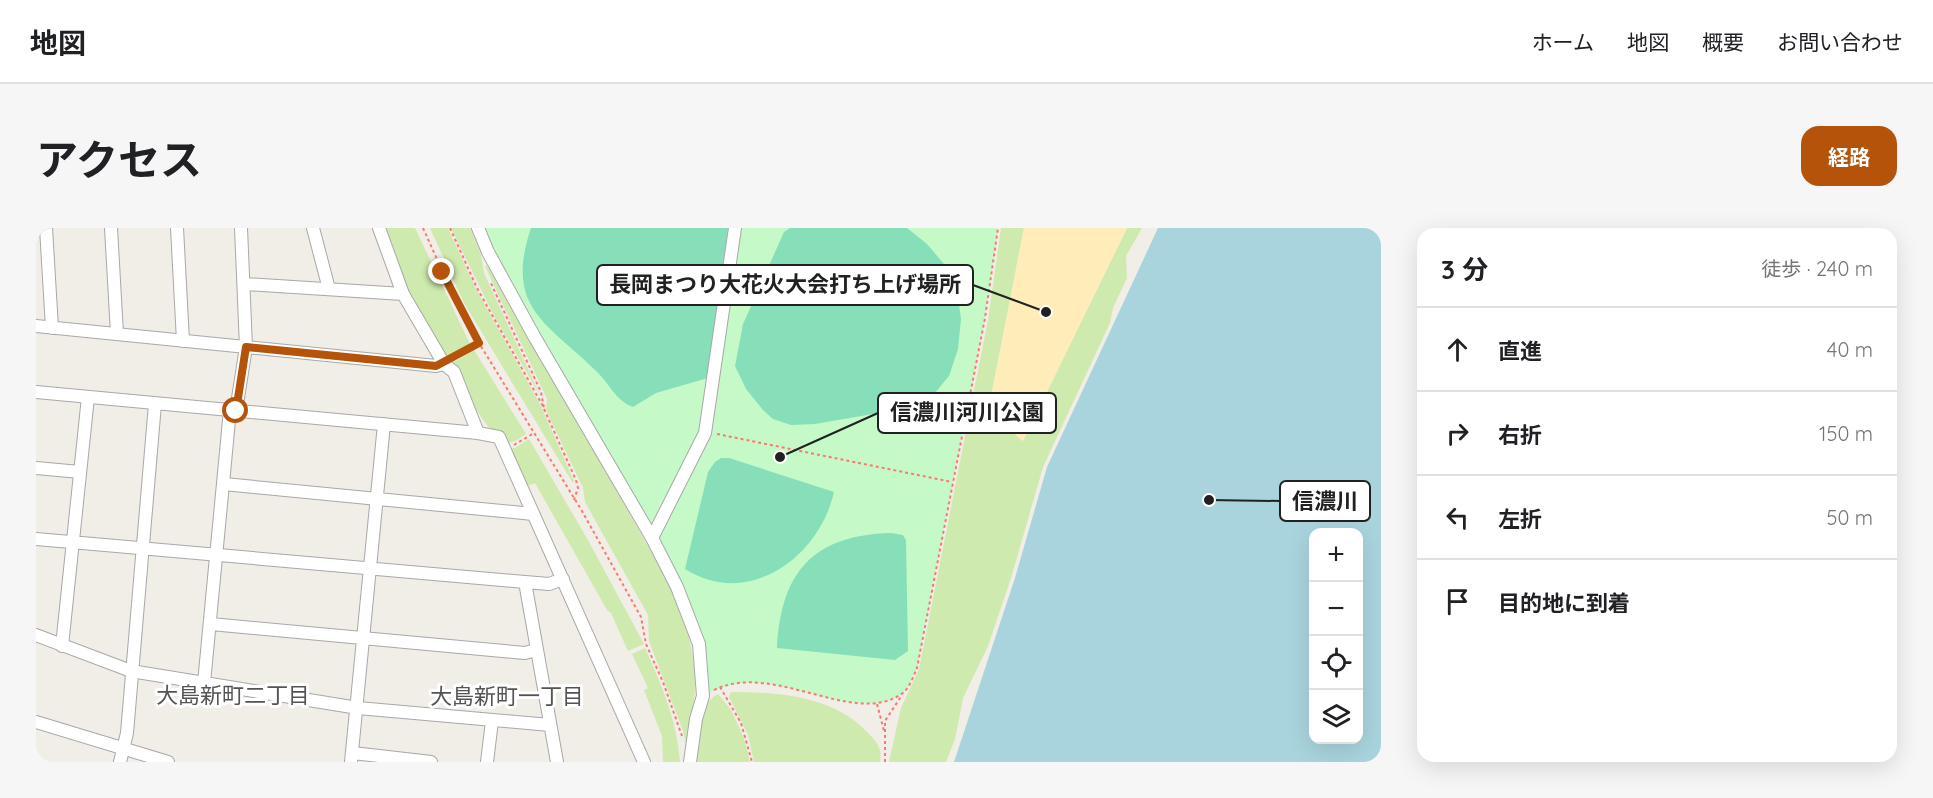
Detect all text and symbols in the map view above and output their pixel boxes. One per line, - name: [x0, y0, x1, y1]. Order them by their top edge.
- text: 地図: [30, 25, 86, 60]
- text: ホーム: [1532, 29, 1594, 55]
- text: 地図: [1627, 29, 1669, 55]
- text: 概要: [1702, 29, 1744, 55]
- text: お問い合わせ: [1777, 29, 1903, 55]
- button: 経路: [1801, 126, 1897, 186]
- text: アクセス: [36, 133, 202, 186]
- text: 3 分: [1441, 253, 1488, 286]
- text: 徒歩 · 240 m: [1761, 256, 1873, 281]
- route end: [428, 258, 454, 284]
- callout: 長岡まつり大花火大会打ち上げ場所: [597, 265, 973, 305]
- text: 長岡まつり大花火大会打ち上げ場所: [609, 270, 961, 298]
- icon: ahead: [1441, 333, 1474, 366]
- text: 直進: [1498, 337, 1542, 365]
- text: 40 m: [1827, 337, 1873, 362]
- callout: 信濃川河川公園: [878, 393, 1056, 433]
- route start: [222, 397, 248, 423]
- text: 信濃川河川公園: [890, 398, 1044, 426]
- icon: right: [1441, 417, 1474, 450]
- text: 右折: [1498, 421, 1542, 449]
- text: 150 m: [1819, 421, 1873, 446]
- callout: 信濃川: [1280, 481, 1370, 521]
- text: 信濃川: [1292, 487, 1358, 515]
- icon: left: [1441, 501, 1474, 534]
- text: 左折: [1498, 505, 1542, 533]
- text: 50 m: [1827, 505, 1873, 530]
- map controls: [1309, 528, 1363, 744]
- button: +: [1309, 528, 1363, 582]
- button: −: [1309, 582, 1363, 636]
- icon: arrive: [1441, 585, 1474, 618]
- text: 目的地に到着: [1498, 589, 1630, 617]
- button: locate: [1309, 636, 1363, 690]
- district label: 大島新町二丁目: [156, 681, 310, 709]
- district label: 大島新町一丁目: [430, 682, 584, 710]
- button: layers: [1309, 690, 1363, 744]

